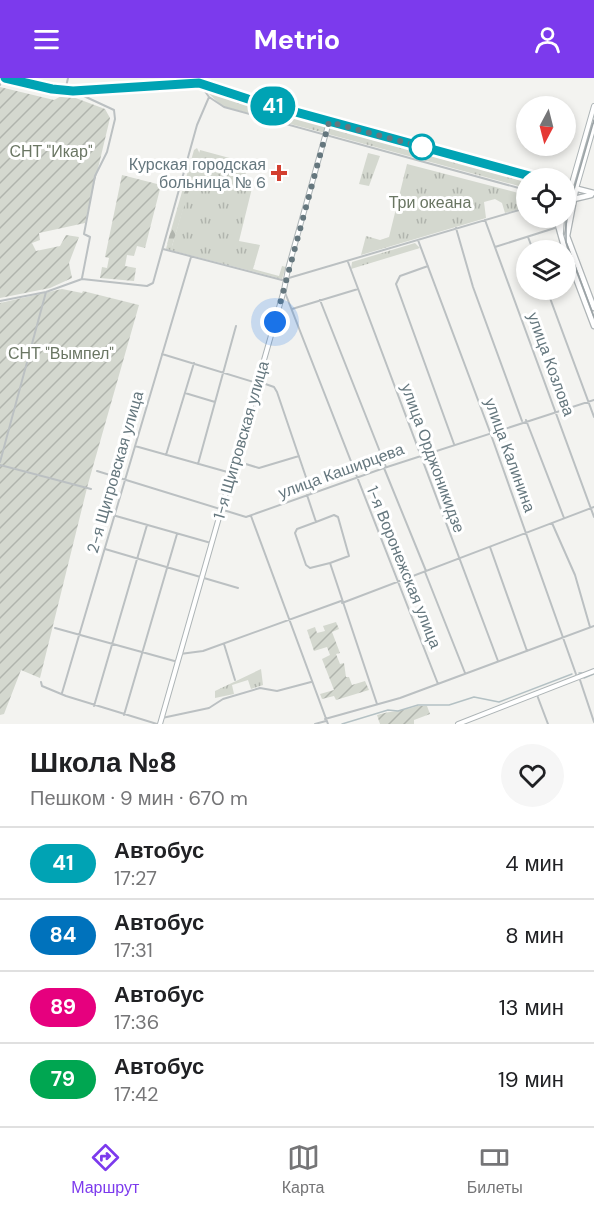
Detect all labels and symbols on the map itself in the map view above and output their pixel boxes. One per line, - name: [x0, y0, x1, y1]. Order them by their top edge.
- line badge: 41: [246, 87, 300, 126]
- north arrow: [516, 96, 576, 156]
- unlabelled marker: [409, 134, 435, 160]
- park label: СНТ "Икар": [9, 141, 93, 162]
- place label: Курская городская больница № 6: [129, 154, 266, 193]
- marker: Курская городская больница № 6: [270, 164, 288, 182]
- park label: Три океана: [389, 192, 471, 213]
- your location: [260, 307, 290, 337]
- street label: улица Козлова: [522, 309, 580, 419]
- park label: СНТ "Вымпел": [8, 343, 114, 364]
- street label: 1-я Щигровская улица: [208, 358, 274, 522]
- street label: улица Орджоникидзе: [396, 381, 470, 536]
- street label: 2-я Щигровская улица: [82, 388, 148, 556]
- street label: улица Калинина: [480, 395, 540, 515]
- street label: улица Каширцева: [275, 438, 407, 503]
- street label: 1-я Воронежская улица: [362, 483, 446, 651]

